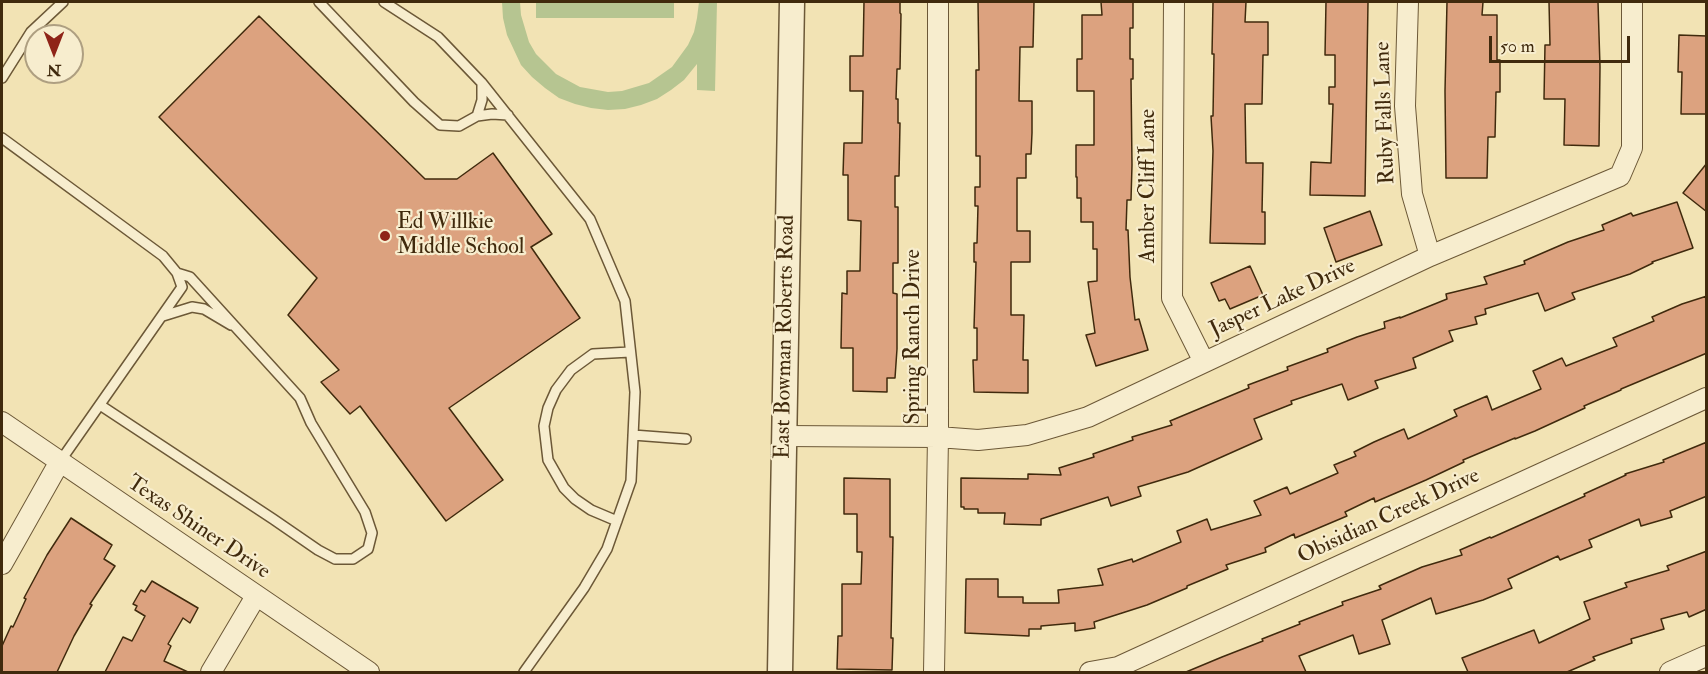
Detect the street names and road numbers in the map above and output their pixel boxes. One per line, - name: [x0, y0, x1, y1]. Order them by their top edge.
- street label: Ruby Falls Lane: [1370, 41, 1402, 185]
- street label: Amber Cliff Lane: [1136, 109, 1162, 263]
- street label: East Bowman Roberts Road: [771, 215, 801, 459]
- street label: Spring Ranch Drive: [901, 249, 927, 425]
- street label: Jasper Lake Drive: [1206, 254, 1360, 344]
- street label: Obisidian Creek Drive: [1294, 463, 1484, 571]
- street label: Texas Shiner Drive: [121, 470, 275, 586]

